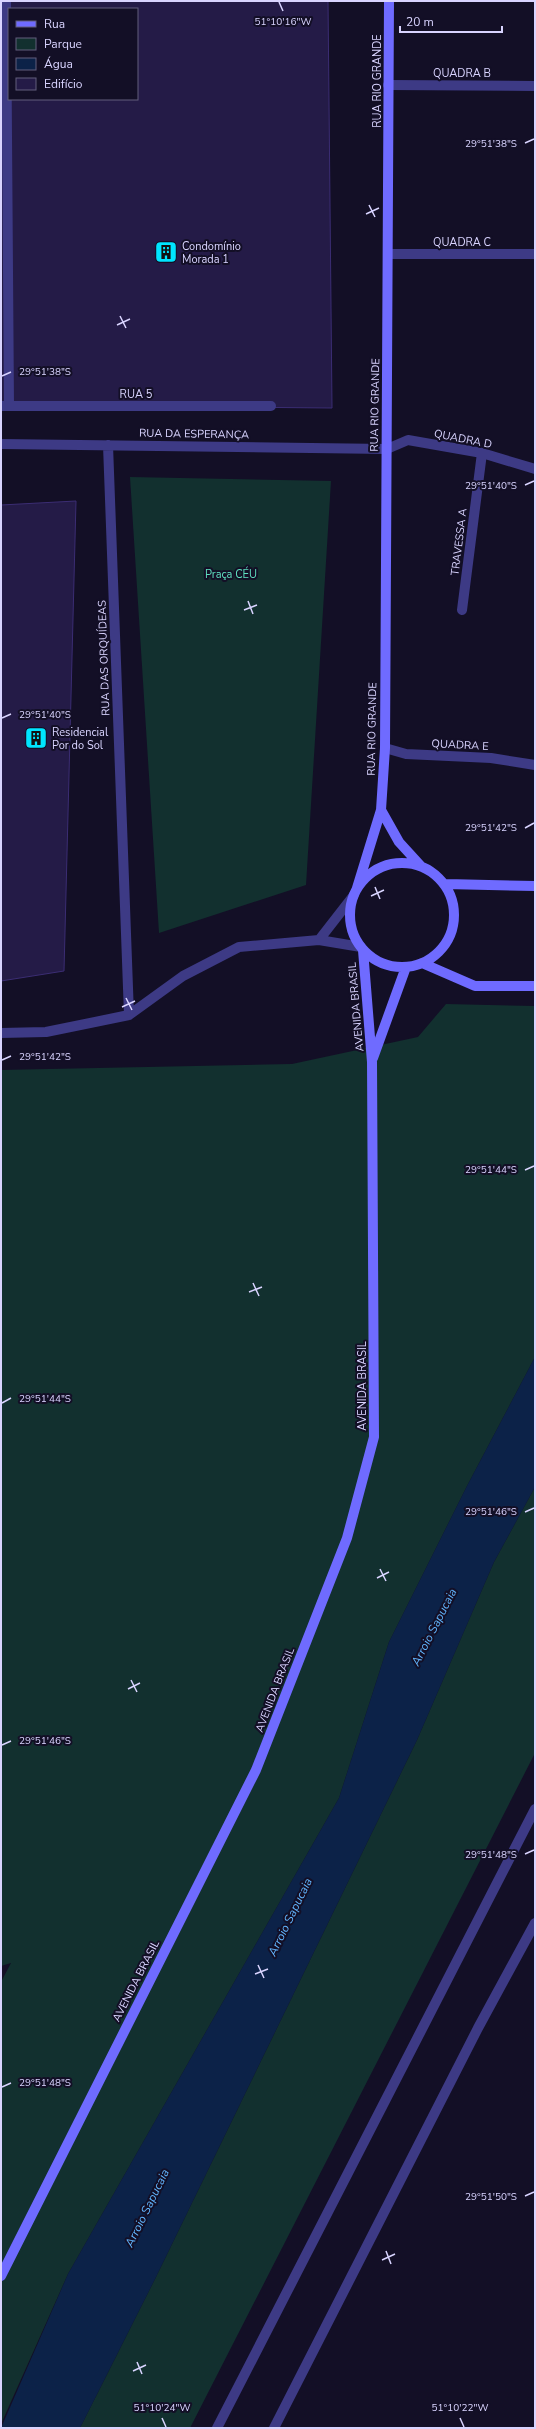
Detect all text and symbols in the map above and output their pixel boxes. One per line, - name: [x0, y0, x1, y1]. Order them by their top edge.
- legend: [8, 8, 138, 100]
- scale bar: [400, 8, 502, 34]
- text: 20 m: [406, 14, 434, 30]
- text: 51°10'16"W: [255, 15, 311, 29]
- text: Rua: [44, 16, 65, 32]
- street label: RUA RIO GRANDE: [370, 34, 385, 128]
- text: Parque: [44, 36, 82, 52]
- text: Água: [44, 56, 73, 72]
- street label: QUADRA B: [433, 66, 491, 81]
- text: Edifício: [44, 76, 83, 92]
- text: 29°51'38"S: [465, 137, 517, 151]
- street label: QUADRA C: [433, 235, 491, 250]
- building icon: Condomínio Morada 1: [153, 239, 179, 265]
- place label: Condomínio Morada 1: [182, 239, 241, 267]
- street label: RUA RIO GRANDE: [367, 358, 383, 452]
- text: 29°51'38"S: [19, 365, 71, 379]
- street label: RUA 5: [120, 387, 153, 402]
- street label: RUA DA ESPERANÇA: [139, 426, 249, 442]
- street label: QUADRA D: [433, 426, 493, 452]
- text: 29°51'40"S: [465, 479, 517, 493]
- street label: TRAVESSA A: [447, 508, 471, 576]
- park label: Praça CÉU: [205, 566, 257, 582]
- street label: RUA DAS ORQUÍDEAS: [93, 600, 114, 716]
- street label: RUA RIO GRANDE: [364, 682, 380, 776]
- text: 29°51'40"S: [19, 708, 71, 722]
- building icon: Residencial Por do Sol: [23, 725, 49, 751]
- place label: Residencial Por do Sol: [52, 725, 109, 753]
- street label: QUADRA E: [431, 736, 489, 754]
- text: 29°51'42"S: [465, 821, 517, 835]
- street label: AVENIDA BRASIL: [345, 962, 367, 1052]
- text: 29°51'42"S: [19, 1050, 71, 1064]
- text: 29°51'44"S: [465, 1163, 517, 1177]
- street label: AVENIDA BRASIL: [355, 1341, 370, 1431]
- text: 29°51'44"S: [19, 1392, 71, 1406]
- text: 29°51'46"S: [465, 1505, 517, 1519]
- water label: Arroio Sapucaia: [407, 1586, 460, 1669]
- street label: AVENIDA BRASIL: [252, 1646, 298, 1734]
- text: 29°51'46"S: [19, 1734, 71, 1748]
- text: 29°51'48"S: [465, 1848, 517, 1862]
- water label: Arroio Sapucaia: [264, 1875, 316, 1960]
- street label: AVENIDA BRASIL: [109, 1938, 163, 2024]
- text: 29°51'48"S: [19, 2076, 71, 2090]
- water label: Arroio Sapucaia: [121, 2166, 173, 2251]
- text: 29°51'50"S: [465, 2190, 517, 2204]
- text: 51°10'24"W: [134, 2401, 190, 2415]
- text: 51°10'22"W: [432, 2401, 488, 2415]

